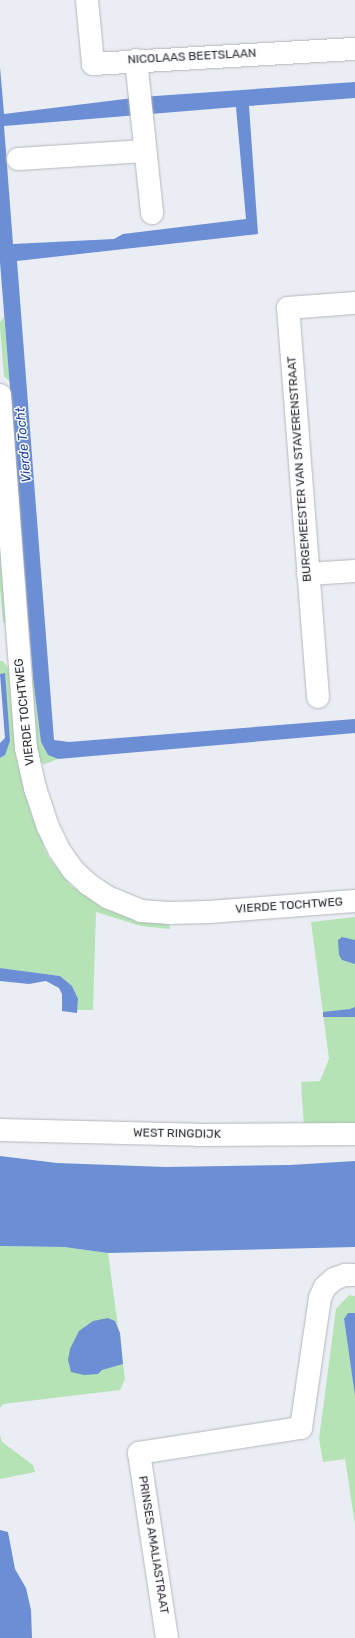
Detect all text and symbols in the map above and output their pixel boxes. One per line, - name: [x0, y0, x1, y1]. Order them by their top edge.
- street label: NICOLAAS BEETSLAAN: [127, 46, 257, 68]
- street label: BURGEMEESTER VAN STAVERENSTRAAT: [285, 355, 315, 583]
- water label: Vierde Tocht: [13, 407, 35, 483]
- street label: VIERDE TOCHTWEG: [12, 657, 38, 767]
- street label: VIERDE TOCHTWEG: [235, 895, 343, 917]
- street label: WEST RINGDIJK: [133, 1126, 221, 1142]
- street label: PRINSES AMALIASTRAAT: [135, 1475, 171, 1615]

